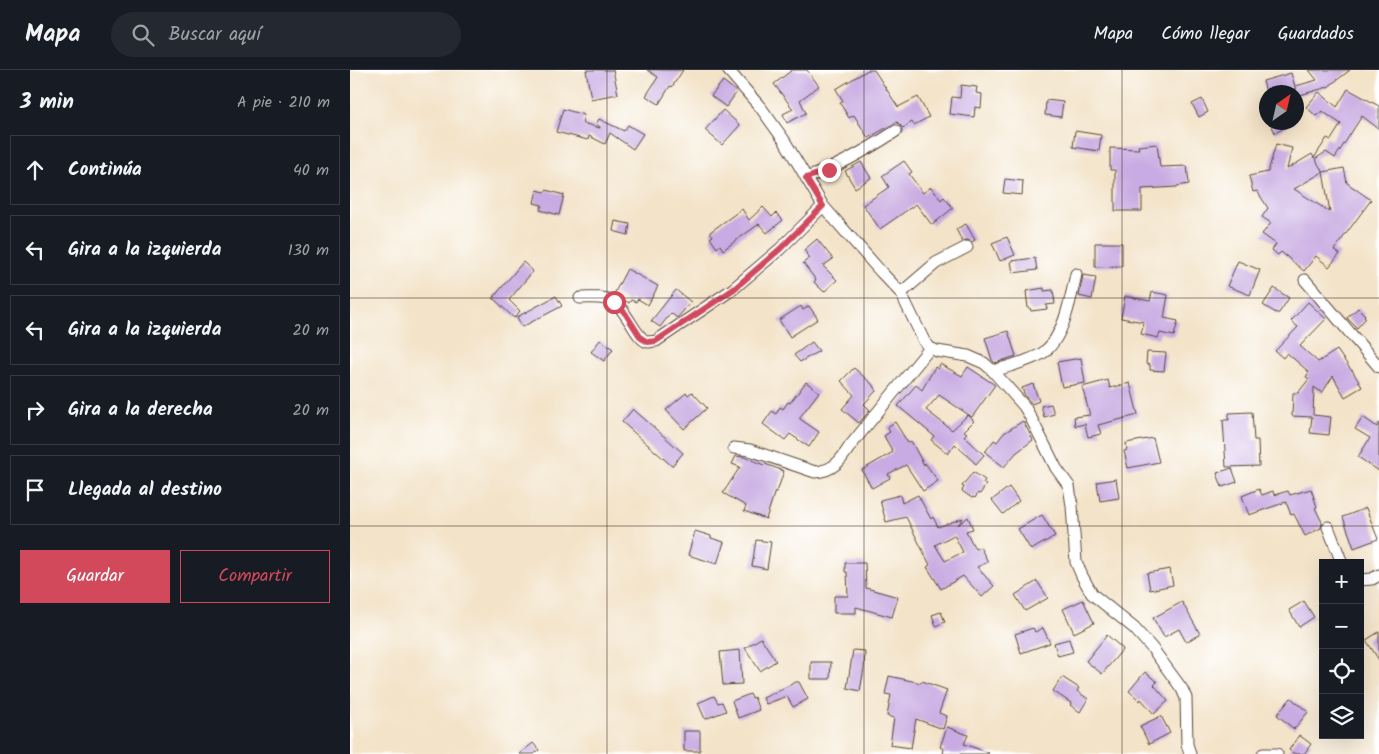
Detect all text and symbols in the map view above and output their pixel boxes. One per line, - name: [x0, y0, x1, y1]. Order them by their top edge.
- search box: [111, 12, 461, 57]
- text: Mapa: [25, 15, 81, 54]
- text: Buscar aquí: [169, 20, 261, 50]
- text: Mapa: [1094, 20, 1133, 49]
- text: Cómo llegar: [1161, 20, 1250, 49]
- text: Guardados: [1278, 20, 1354, 49]
- icon: search: [129, 21, 157, 49]
- north arrow: [1259, 85, 1304, 130]
- text: 3 min: [20, 86, 74, 119]
- text: A pie · 210 m: [237, 90, 330, 115]
- text: Continúa: [68, 155, 142, 185]
- icon: ahead: [21, 156, 49, 184]
- text: 40 m: [293, 158, 329, 183]
- route end: [818, 159, 841, 182]
- text: Gira a la izquierda: [68, 235, 221, 265]
- icon: left: [21, 236, 49, 264]
- text: 130 m: [288, 238, 329, 263]
- route start: [603, 291, 626, 314]
- text: Gira a la izquierda: [68, 315, 221, 345]
- icon: left: [21, 316, 49, 344]
- text: 20 m: [293, 318, 329, 343]
- text: Gira a la derecha: [68, 395, 213, 425]
- icon: right: [21, 396, 49, 424]
- text: 20 m: [293, 398, 329, 423]
- text: Llegada al destino: [68, 475, 222, 505]
- icon: arrive: [21, 476, 49, 504]
- button: Guardar: [20, 550, 170, 603]
- button: Compartir: [180, 550, 330, 603]
- map controls: [1319, 559, 1364, 739]
- button: +: [1319, 559, 1364, 604]
- button: −: [1319, 604, 1364, 649]
- button: locate: [1319, 649, 1364, 694]
- button: layers: [1319, 694, 1364, 739]

